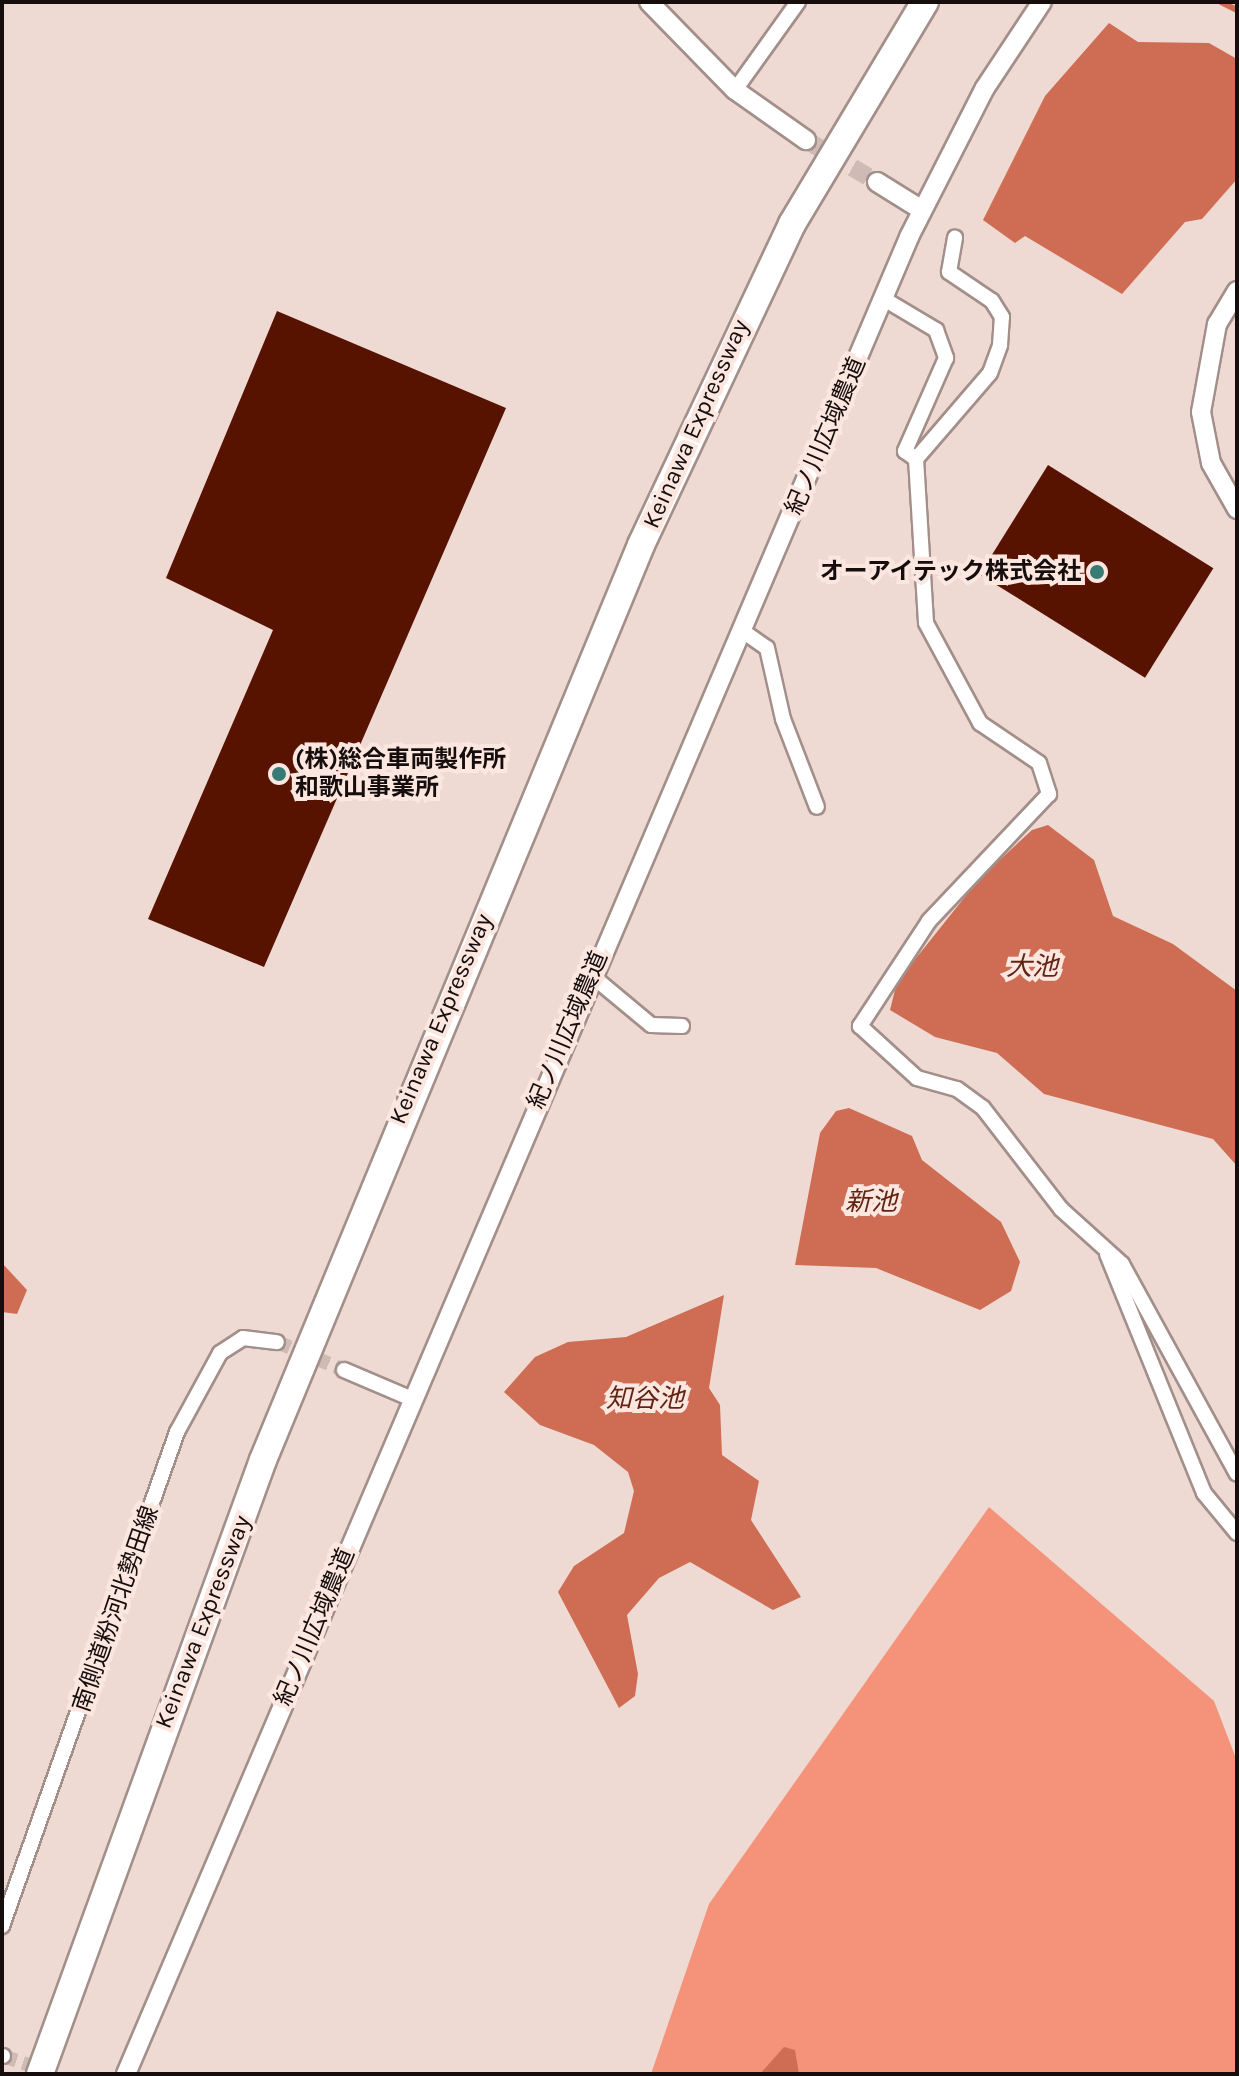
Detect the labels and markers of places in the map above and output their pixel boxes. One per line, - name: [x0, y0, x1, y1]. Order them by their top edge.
- place label: オーアイテック株式会社: [817, 558, 1081, 586]
- marker: オーアイテック株式会社: [1088, 563, 1106, 581]
- place label: (株)総合車両製作所 和歌山事業所: [295, 746, 506, 802]
- marker: (株)総合車両製作所 和歌山事業所: [270, 765, 288, 783]

